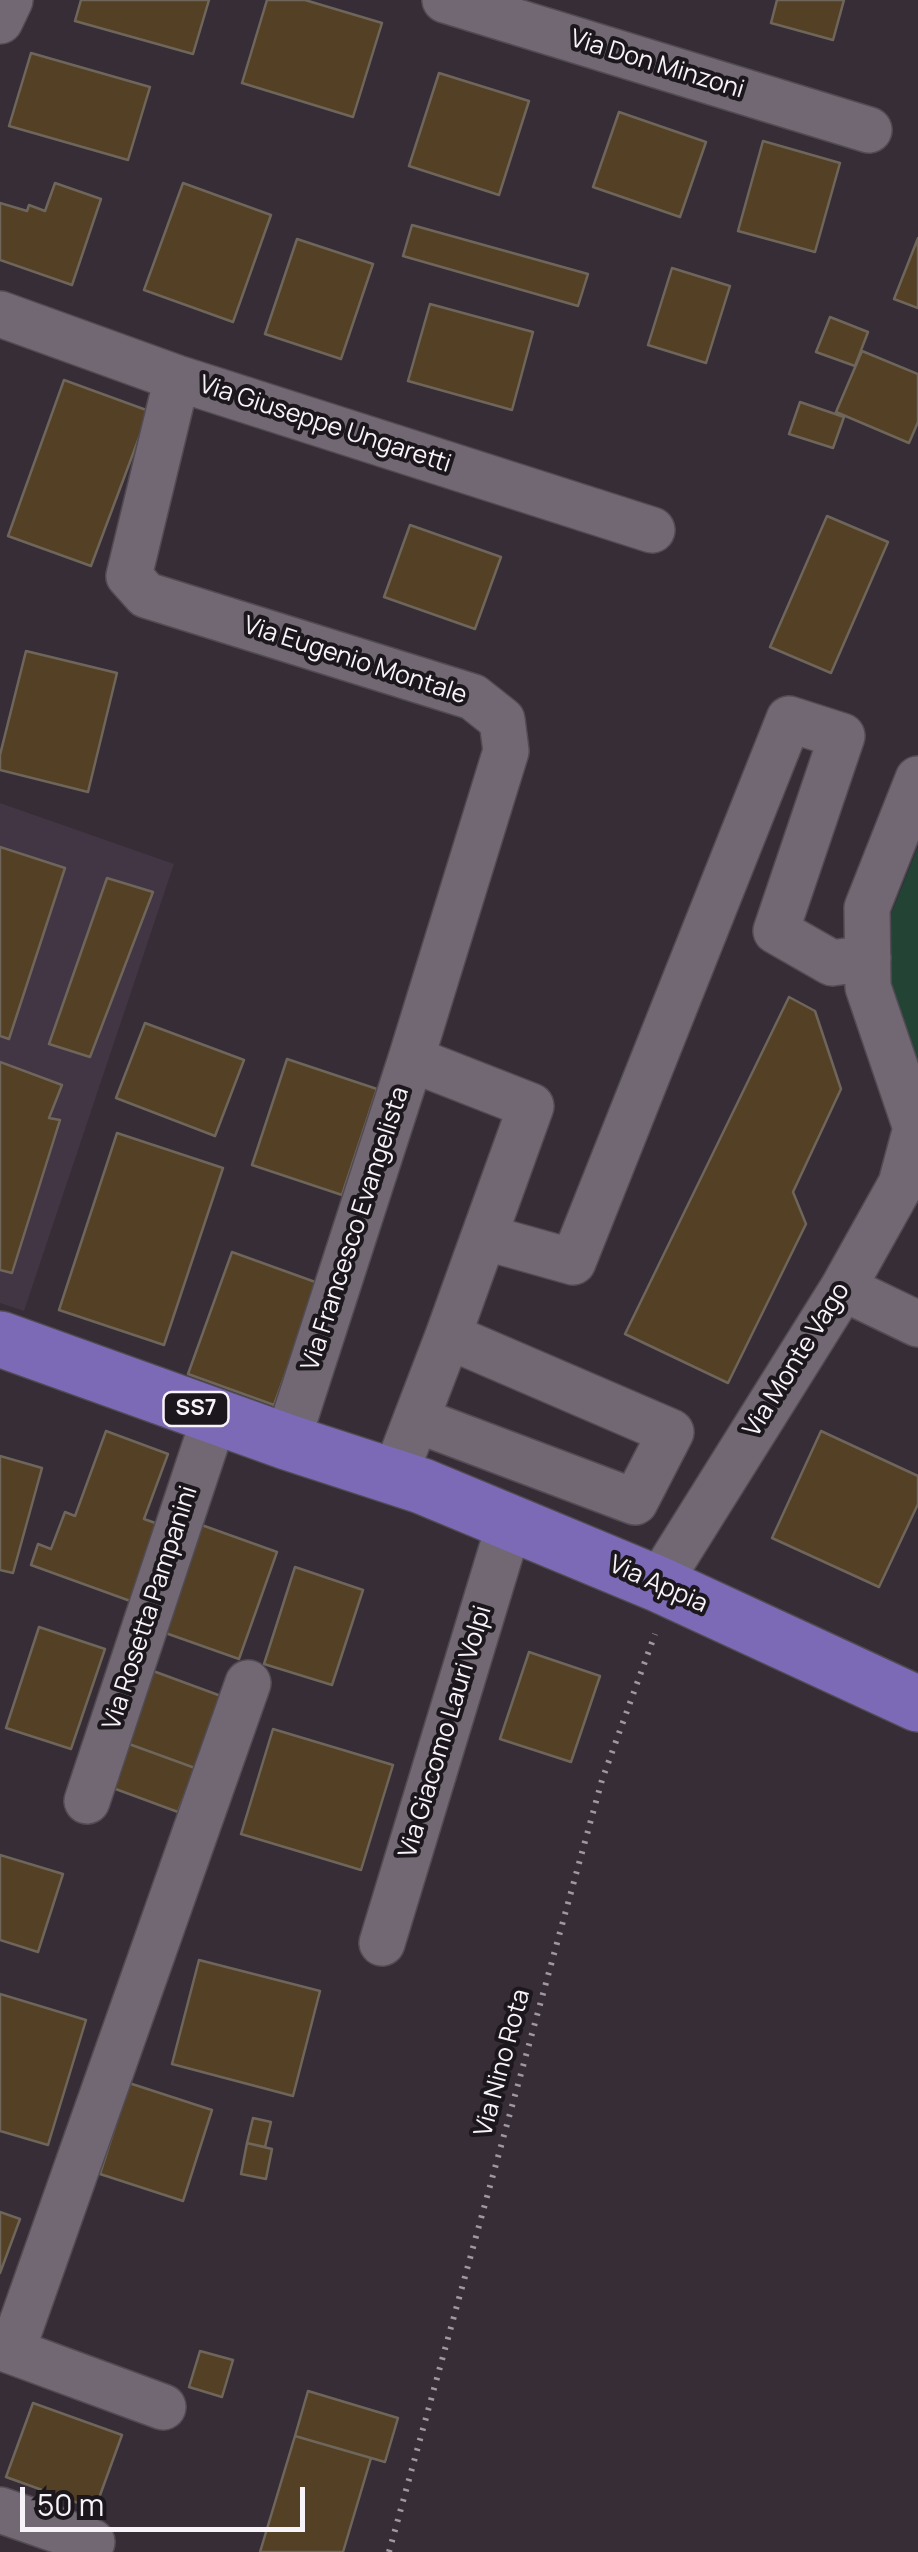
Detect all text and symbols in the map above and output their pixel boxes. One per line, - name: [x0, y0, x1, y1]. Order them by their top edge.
- street label: Via Don Minzoni: [566, 24, 748, 106]
- street label: Via Giuseppe Ungaretti: [195, 370, 455, 480]
- street label: Via Eugenio Montale: [240, 611, 470, 711]
- street label: Via Francesco Evangelista: [296, 1083, 416, 1375]
- street label: Via Monte Vago: [738, 1277, 856, 1443]
- road number: SS7: [164, 1392, 228, 1426]
- street label: Via Rosetta Pampanini: [97, 1482, 205, 1734]
- street label: Via Appia: [604, 1550, 712, 1620]
- street label: Via Giacomo Lauri Volpi: [393, 1602, 499, 1862]
- street label: Via Nino Rota: [469, 1986, 537, 2140]
- scale bar: [25, 2467, 310, 2529]
- text: 50 m: [37, 2484, 104, 2525]

